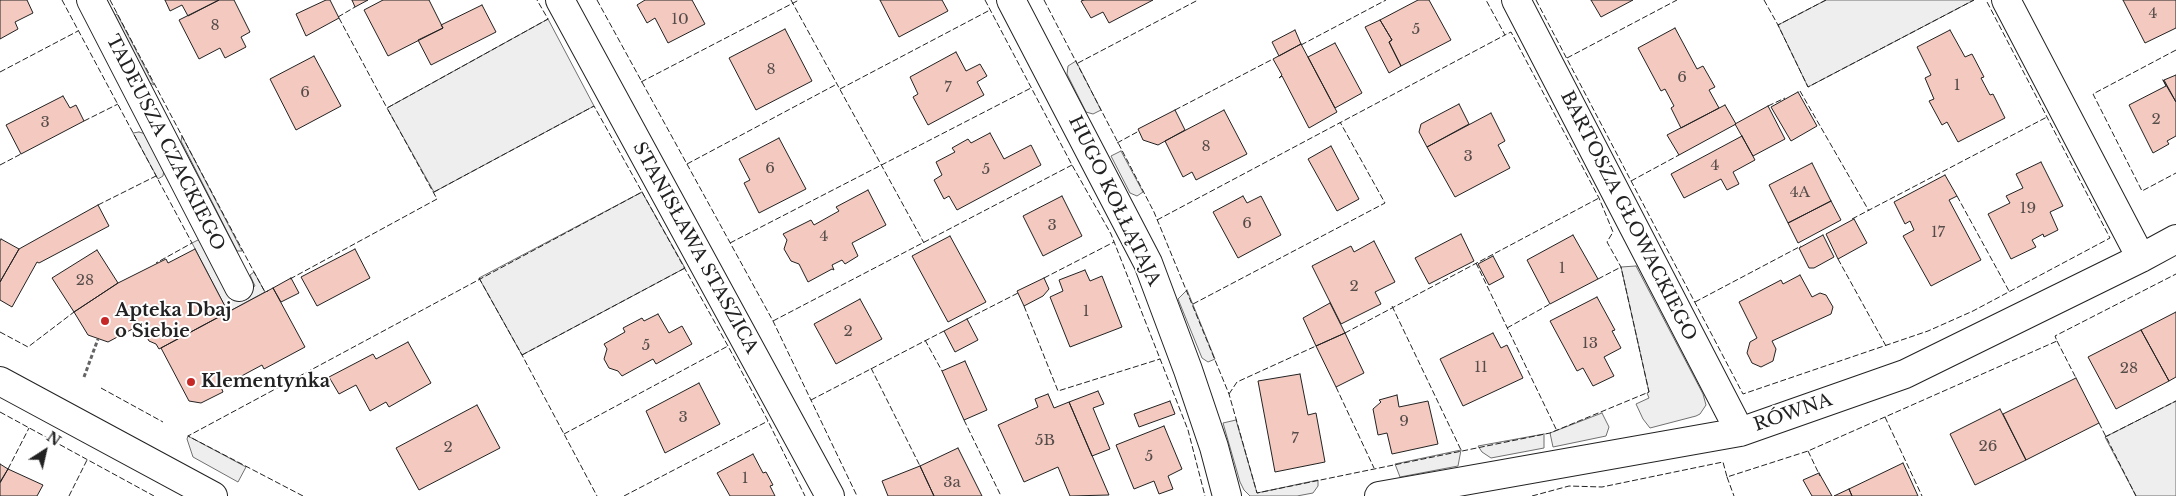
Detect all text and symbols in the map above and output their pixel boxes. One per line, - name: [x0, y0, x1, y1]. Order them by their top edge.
- house number: 4: [2149, 5, 2157, 23]
- house number: 10: [671, 11, 689, 29]
- house number: 8: [210, 17, 220, 35]
- house number: 5: [1412, 21, 1420, 39]
- street label: TADEUSZA CZACKIEGO: [101, 32, 229, 254]
- house number: 8: [766, 61, 776, 79]
- house number: 6: [1677, 69, 1687, 87]
- house number: 1: [1954, 77, 1960, 95]
- house number: 7: [944, 79, 952, 97]
- house number: 6: [300, 84, 310, 102]
- street label: BARTOSZA GŁOWACKIEGO: [1555, 88, 1701, 344]
- house number: 2: [2151, 111, 2161, 129]
- street label: HUGO KOŁŁĄTAJA: [1063, 113, 1165, 289]
- house number: 3: [40, 114, 50, 132]
- house number: 8: [1201, 138, 1211, 156]
- street label: STANISŁAWA STASZICA: [628, 139, 762, 357]
- house number: 3: [1463, 148, 1473, 166]
- house number: 4: [1711, 157, 1719, 175]
- house number: 6: [765, 160, 775, 178]
- house number: 5: [982, 161, 990, 179]
- house number: 4A: [1790, 184, 1810, 202]
- house number: 19: [2020, 200, 2036, 218]
- house number: 6: [1242, 215, 1252, 233]
- house number: 3: [1047, 217, 1057, 235]
- house number: 17: [1931, 224, 1945, 242]
- house number: 4: [820, 228, 828, 246]
- house number: 1: [1559, 260, 1565, 278]
- house number: 28: [76, 272, 94, 290]
- house number: 2: [1349, 278, 1359, 296]
- place label: Apteka Dbaj o Siebie: [115, 300, 232, 342]
- house number: 1: [1083, 303, 1089, 321]
- marker: Apteka Dbaj o Siebie: [99, 315, 111, 327]
- house number: 2: [843, 323, 853, 341]
- house number: 13: [1582, 335, 1598, 353]
- house number: 5: [642, 337, 650, 355]
- house number: 11: [1474, 359, 1488, 377]
- house number: 28: [2120, 360, 2138, 378]
- place label: Klementynka: [201, 371, 330, 393]
- marker: Klementynka: [185, 376, 197, 388]
- street label: RÓWNA: [1751, 390, 1835, 436]
- house number: 3: [678, 409, 688, 427]
- house number: 9: [1399, 413, 1409, 431]
- north arrow: [20, 426, 70, 476]
- text: N: [43, 428, 64, 450]
- house number: 7: [1291, 430, 1299, 448]
- house number: 5B: [1035, 432, 1055, 450]
- house number: 26: [1979, 438, 1997, 456]
- house number: 2: [443, 439, 453, 457]
- house number: 5: [1145, 448, 1153, 466]
- house number: 1: [742, 470, 748, 488]
- house number: 3a: [943, 474, 961, 492]

